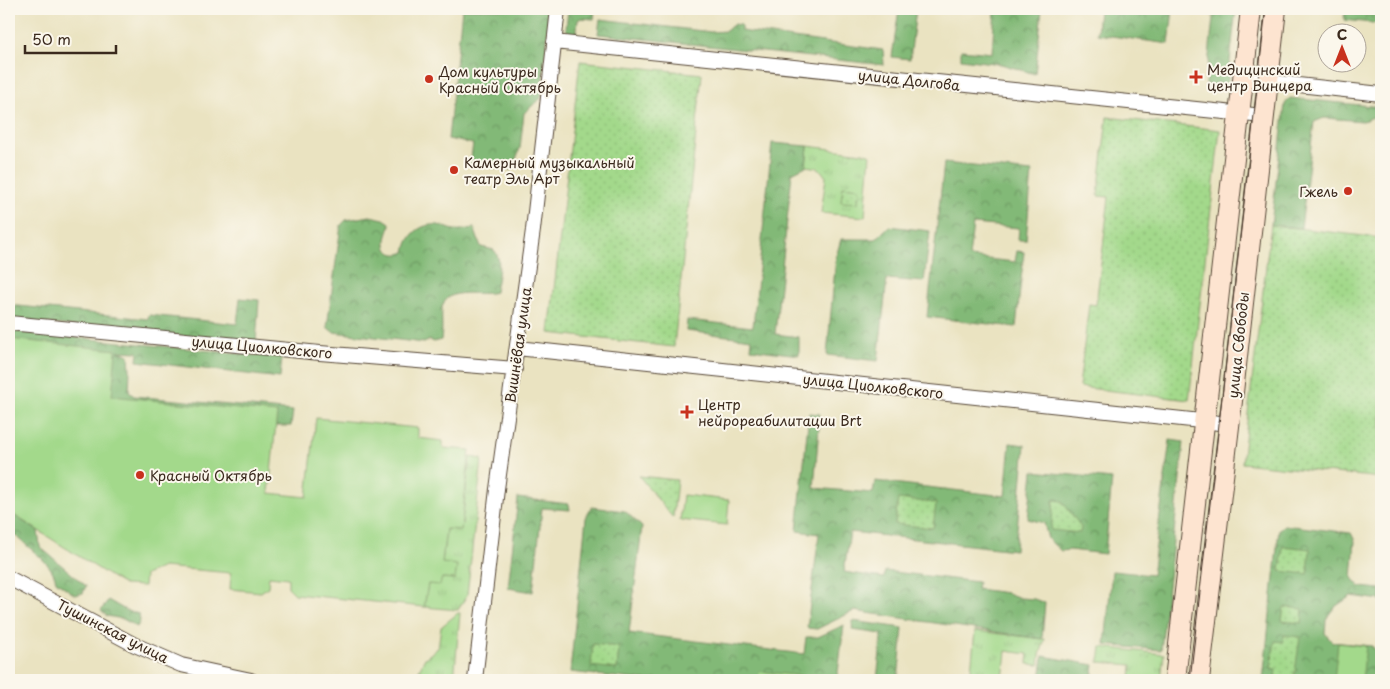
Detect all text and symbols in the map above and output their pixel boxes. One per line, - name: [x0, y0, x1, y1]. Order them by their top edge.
- scale bar: [25, 22, 116, 54]
- north arrow: [1318, 22, 1368, 72]
- text: С: [1337, 24, 1347, 45]
- text: 50 m: [32, 27, 71, 50]
- place label: Медицинский центр Винцера: [1207, 59, 1312, 96]
- place label: Дом культуры Красный Октябрь: [438, 61, 561, 98]
- street label: улица Долгова: [857, 64, 961, 96]
- marker: Медицинский центр Винцера: [1189, 70, 1203, 84]
- marker: Дом культуры Красный Октябрь: [423, 73, 435, 85]
- place label: Камерный музыкальный театр Эль Арт: [464, 152, 635, 189]
- marker: Камерный музыкальный театр Эль Арт: [448, 164, 460, 176]
- place label: Гжель: [1299, 181, 1338, 202]
- marker: Гжель: [1342, 185, 1354, 197]
- street label: Вишнёвая улица: [499, 286, 537, 404]
- street label: улица Свободы: [1222, 291, 1254, 399]
- street label: улица Циолковского: [191, 330, 333, 364]
- street label: улица Циолковского: [802, 368, 944, 404]
- place label: Центр нейрореабилитации Brt: [698, 394, 862, 431]
- marker: Центр нейрореабилитации Brt: [680, 405, 694, 419]
- place label: Красный Октябрь: [150, 465, 272, 486]
- marker: Красный Октябрь: [134, 469, 146, 481]
- street label: Тушинская улица: [54, 594, 173, 668]

